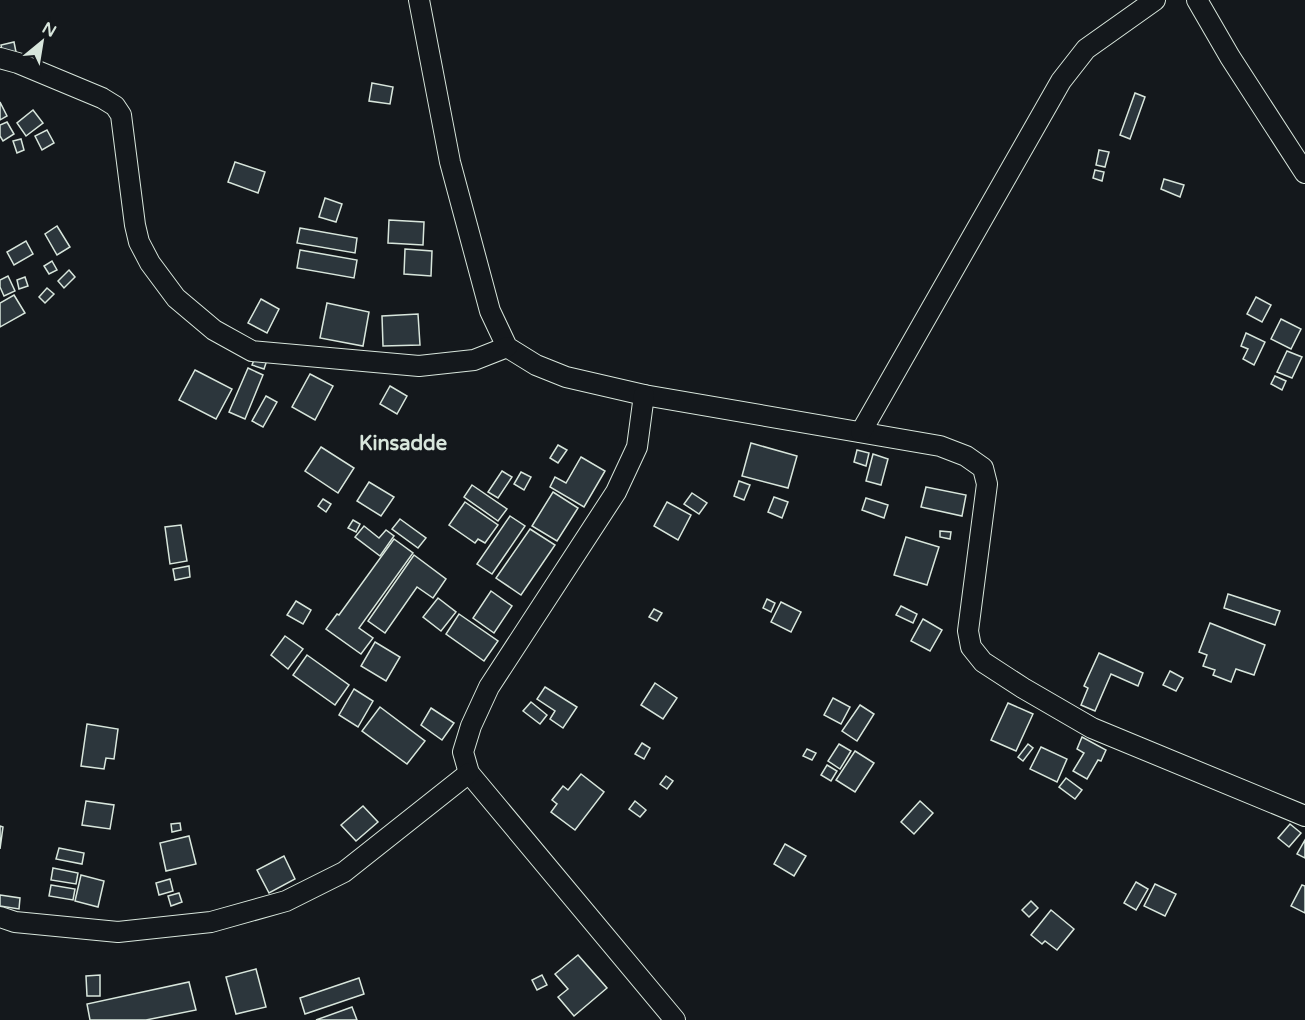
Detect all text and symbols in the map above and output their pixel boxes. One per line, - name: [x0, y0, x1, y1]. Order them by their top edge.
- north arrow: [12, 12, 72, 72]
- text: N: [38, 18, 60, 42]
- district label: Kinsadde: [359, 432, 447, 456]

